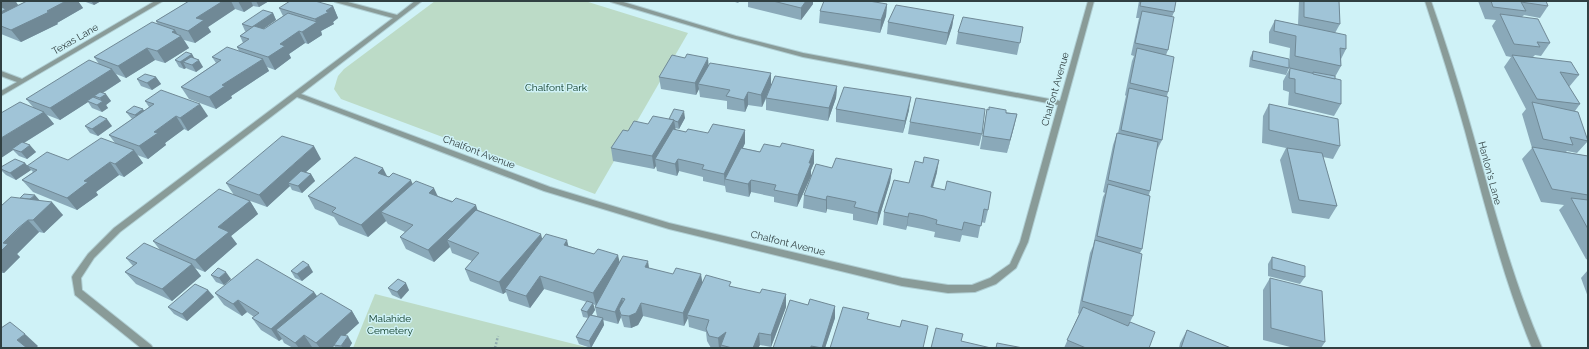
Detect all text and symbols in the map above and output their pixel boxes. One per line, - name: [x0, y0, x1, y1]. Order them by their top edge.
- street label: Texas Lane: [50, 21, 100, 57]
- street label: Chalfont Avenue: [1039, 51, 1071, 127]
- park label: Chalfont Park: [525, 82, 588, 93]
- street label: Chalfont Avenue: [441, 133, 517, 171]
- street label: Hanlon's Lane: [1476, 140, 1504, 206]
- street label: Chalfont Avenue: [750, 228, 827, 258]
- park label: Malahide Cemetery: [367, 313, 413, 336]

